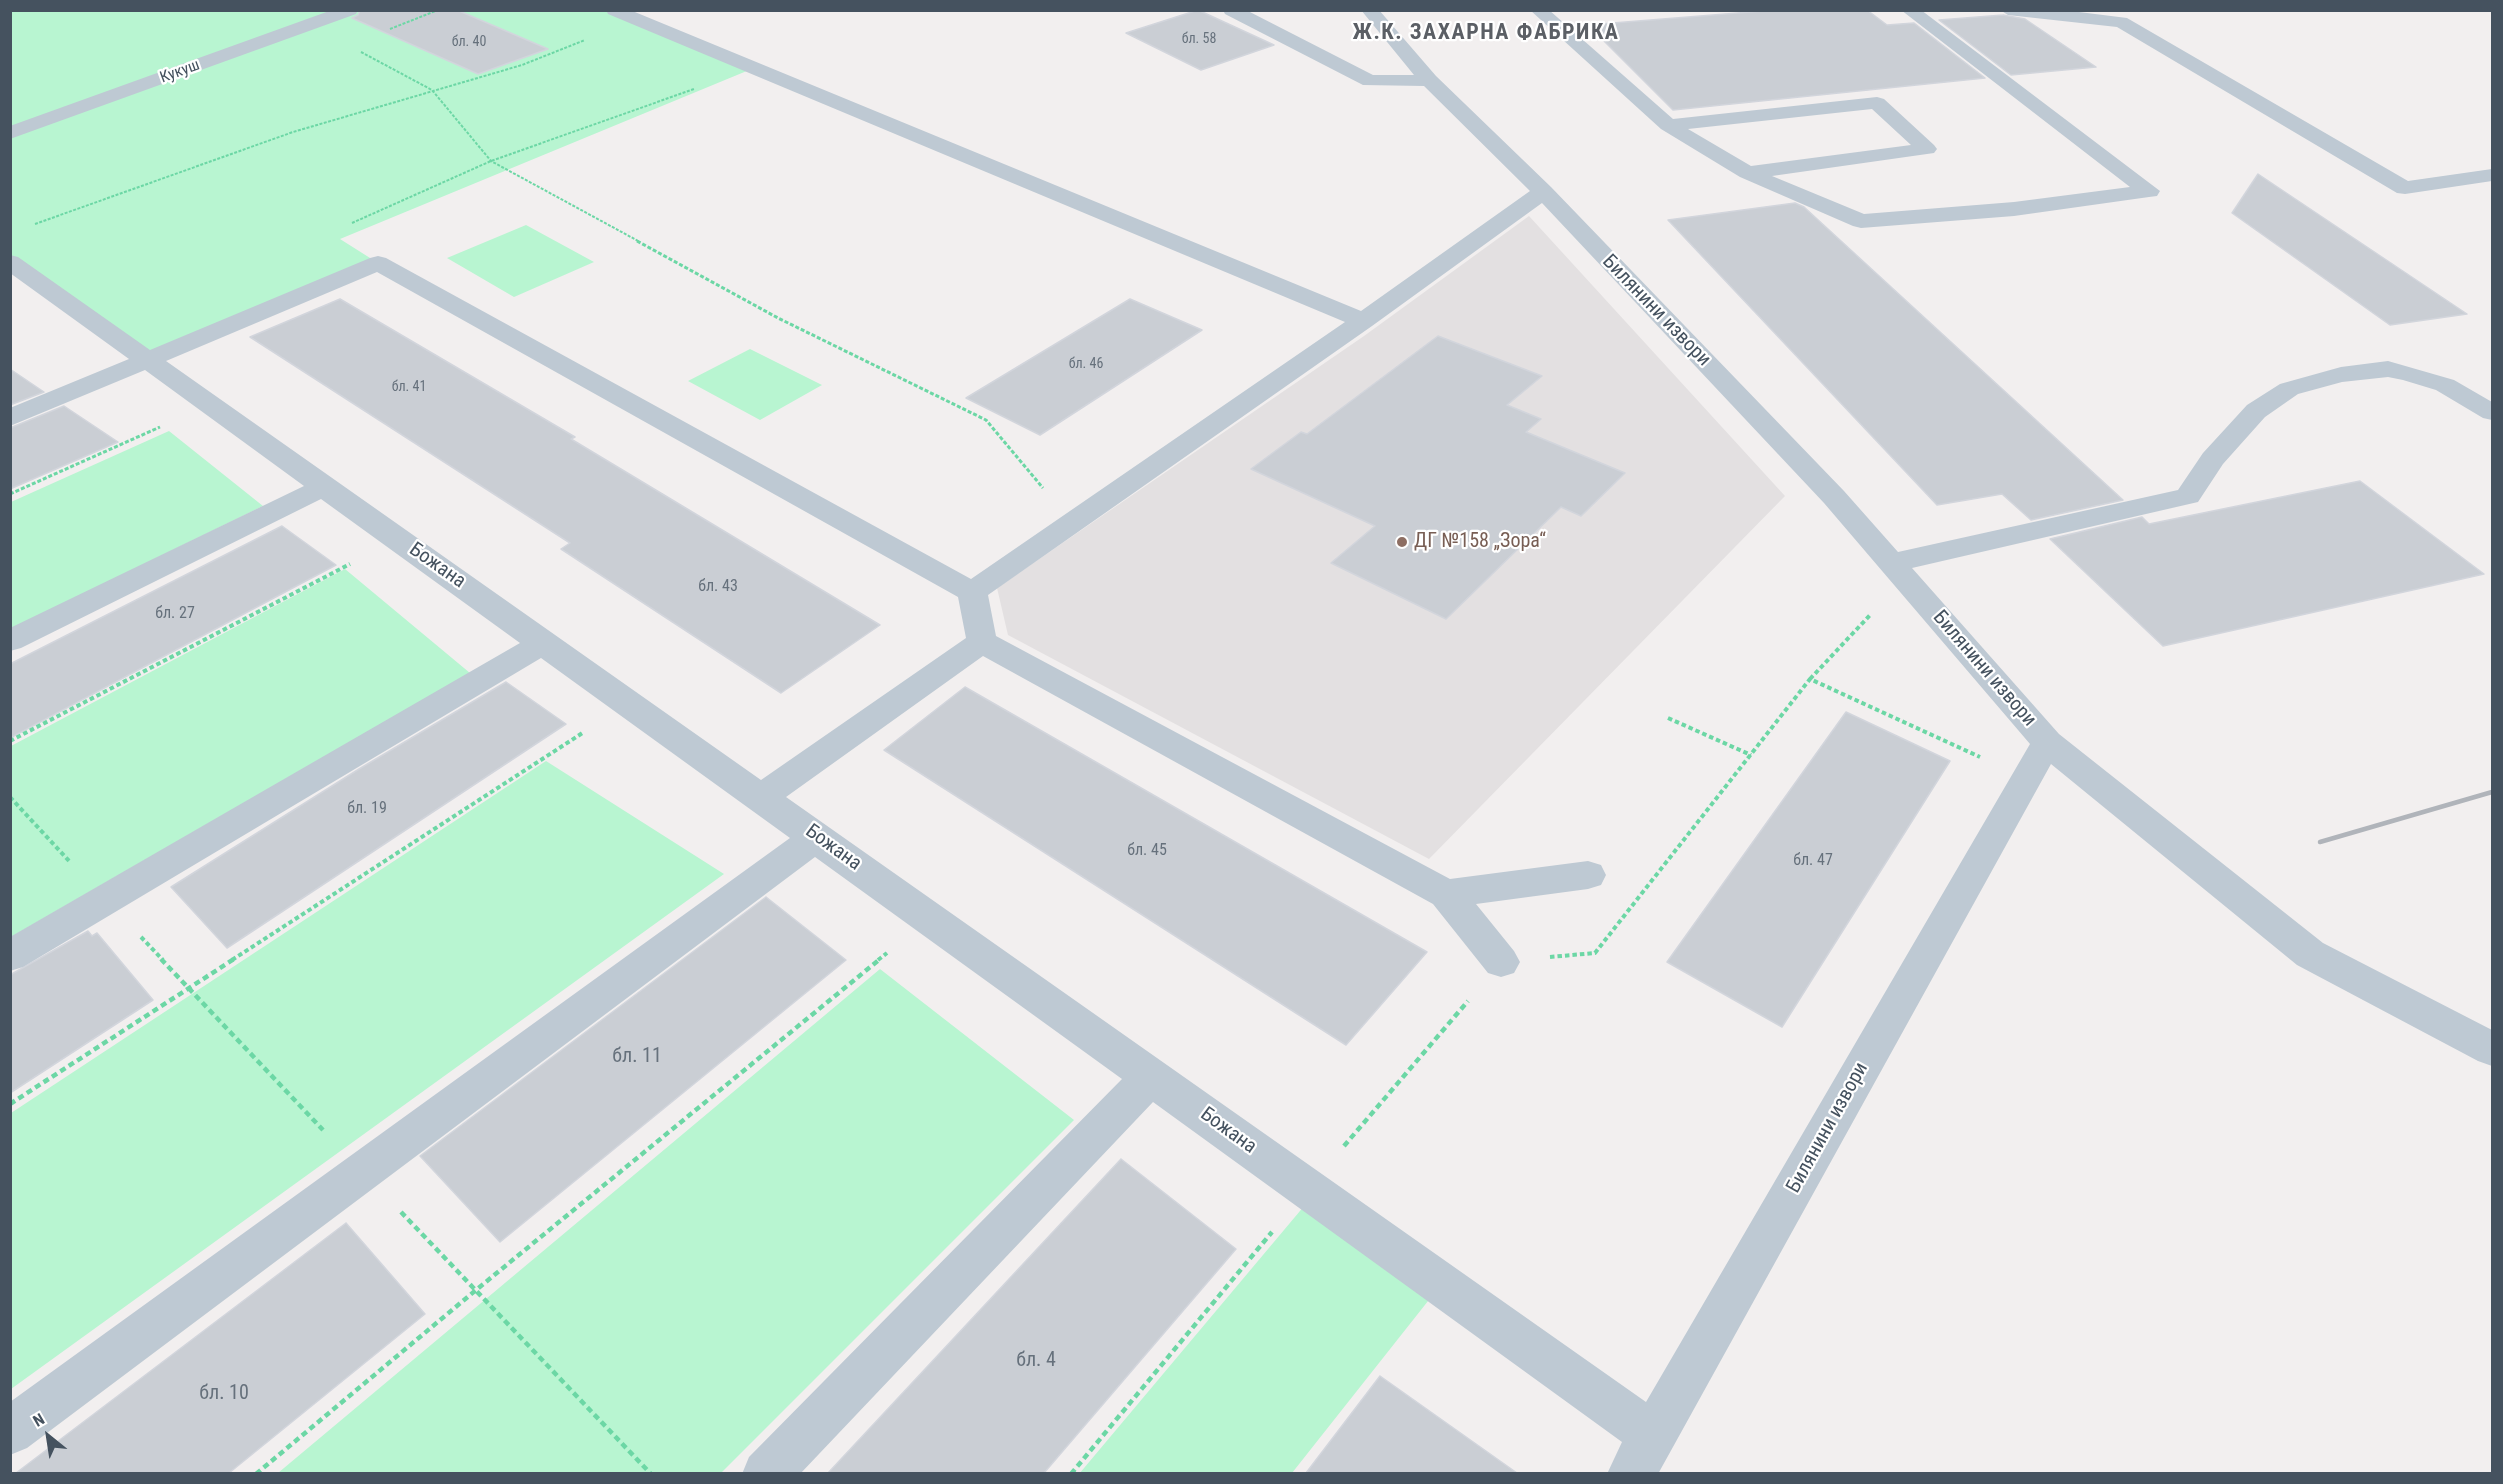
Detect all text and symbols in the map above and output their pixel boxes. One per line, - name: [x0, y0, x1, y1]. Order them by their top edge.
- district label: Ж.К. ЗАХАРНА ФАБРИКА: [1353, 20, 1619, 46]
- house number: бл. 58: [1182, 31, 1216, 47]
- house number: бл. 40: [452, 34, 486, 50]
- street label: Кукуш: [157, 56, 203, 88]
- street label: Билянини извори: [1597, 250, 1715, 372]
- house number: бл. 46: [1069, 356, 1103, 372]
- house number: бл. 41: [392, 379, 426, 395]
- place label: ДГ №158 „Зора“: [1414, 530, 1546, 554]
- marker: ДГ №158 „Зора“: [1395, 535, 1409, 549]
- street label: Божана: [404, 538, 470, 594]
- house number: бл. 43: [698, 577, 738, 597]
- house number: бл. 27: [155, 604, 195, 624]
- street label: Билянини извори: [1927, 606, 2041, 732]
- house number: бл. 19: [347, 799, 387, 819]
- street label: Божана: [800, 820, 866, 876]
- house number: бл. 45: [1127, 841, 1167, 861]
- house number: бл. 47: [1793, 851, 1833, 871]
- house number: бл. 11: [612, 1045, 662, 1069]
- street label: Билянини извори: [1782, 1058, 1874, 1198]
- street label: Божана: [1195, 1103, 1261, 1159]
- house number: бл. 4: [1016, 1349, 1056, 1373]
- house number: бл. 10: [199, 1382, 249, 1406]
- north arrow: [18, 1406, 78, 1466]
- text: N: [30, 1409, 48, 1431]

